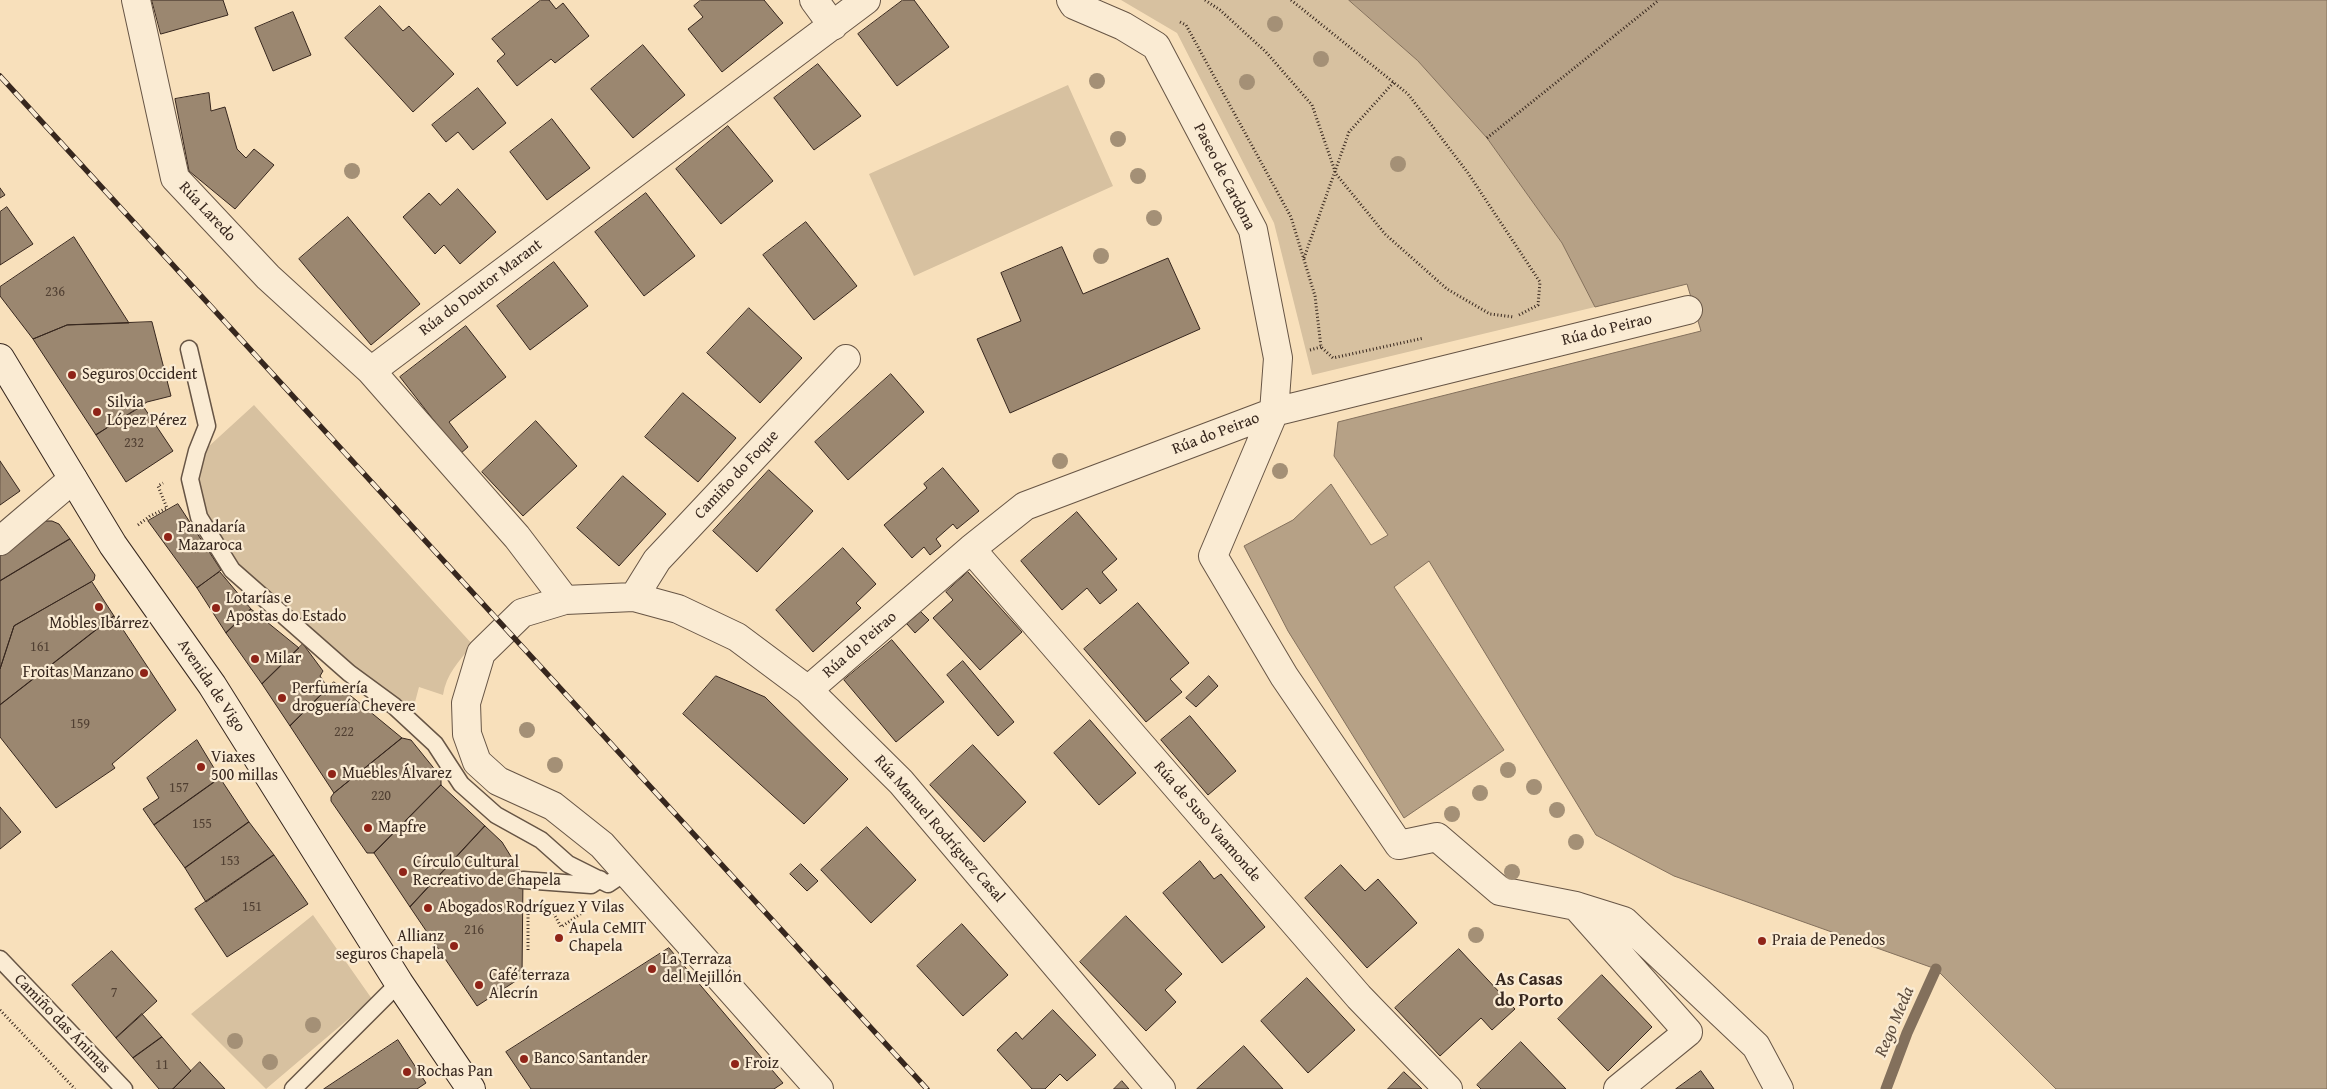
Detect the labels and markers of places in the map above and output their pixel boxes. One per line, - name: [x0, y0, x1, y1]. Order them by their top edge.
- place label: Seguros Occident: [82, 365, 197, 385]
- marker: Seguros Occident: [66, 369, 78, 381]
- place label: Silvia López Pérez: [107, 393, 187, 431]
- marker: Silvia López Pérez: [91, 406, 103, 418]
- place label: Panadaría Mazaroca: [178, 518, 245, 556]
- marker: Panadaría Mazaroca: [162, 531, 174, 543]
- place label: Lotarías e Apostas do Estado: [226, 589, 347, 627]
- marker: Mobles Ibárrez: [93, 601, 105, 613]
- marker: Lotarías e Apostas do Estado: [210, 602, 222, 614]
- place label: Mobles Ibárrez: [49, 614, 149, 634]
- place label: Milar: [265, 649, 301, 669]
- marker: Milar: [249, 653, 261, 665]
- place label: Froitas Manzano: [23, 663, 134, 683]
- marker: Froitas Manzano: [138, 667, 150, 679]
- place label: Perfumería droguería Chevere: [292, 679, 415, 717]
- marker: Perfumería droguería Chevere: [276, 692, 288, 704]
- place label: Viaxes 500 millas: [211, 748, 278, 786]
- marker: Viaxes 500 millas: [195, 761, 207, 773]
- place label: Muebles Álvarez: [342, 764, 452, 784]
- marker: Muebles Álvarez: [326, 768, 338, 780]
- place label: Mapfre: [378, 818, 426, 838]
- marker: Mapfre: [362, 822, 374, 834]
- place label: Círculo Cultural Recreativo de Chapela: [413, 853, 561, 891]
- marker: Círculo Cultural Recreativo de Chapela: [397, 866, 409, 878]
- place label: Abogados Rodríguez Y Vilas: [438, 898, 624, 918]
- marker: Abogados Rodríguez Y Vilas: [422, 902, 434, 914]
- place label: Aula CeMIT Chapela: [569, 919, 646, 957]
- place label: Allianz seguros Chapela: [336, 927, 444, 965]
- place label: Praia de Penedos: [1772, 931, 1885, 951]
- marker: Aula CeMIT Chapela: [553, 932, 565, 944]
- marker: Praia de Penedos: [1756, 935, 1768, 947]
- marker: Allianz seguros Chapela: [448, 940, 460, 952]
- place label: La Terraza del Mejillón: [662, 950, 742, 988]
- marker: La Terraza del Mejillón: [646, 963, 658, 975]
- place label: Café terraza Alecrín: [489, 966, 570, 1004]
- marker: Café terraza Alecrín: [473, 979, 485, 991]
- place label: Banco Santander: [534, 1049, 648, 1069]
- marker: Banco Santander: [518, 1053, 530, 1065]
- place label: Froiz: [745, 1054, 779, 1074]
- marker: Froiz: [729, 1058, 741, 1070]
- place label: Rochas Pan: [417, 1062, 493, 1082]
- marker: Rochas Pan: [401, 1066, 413, 1078]

